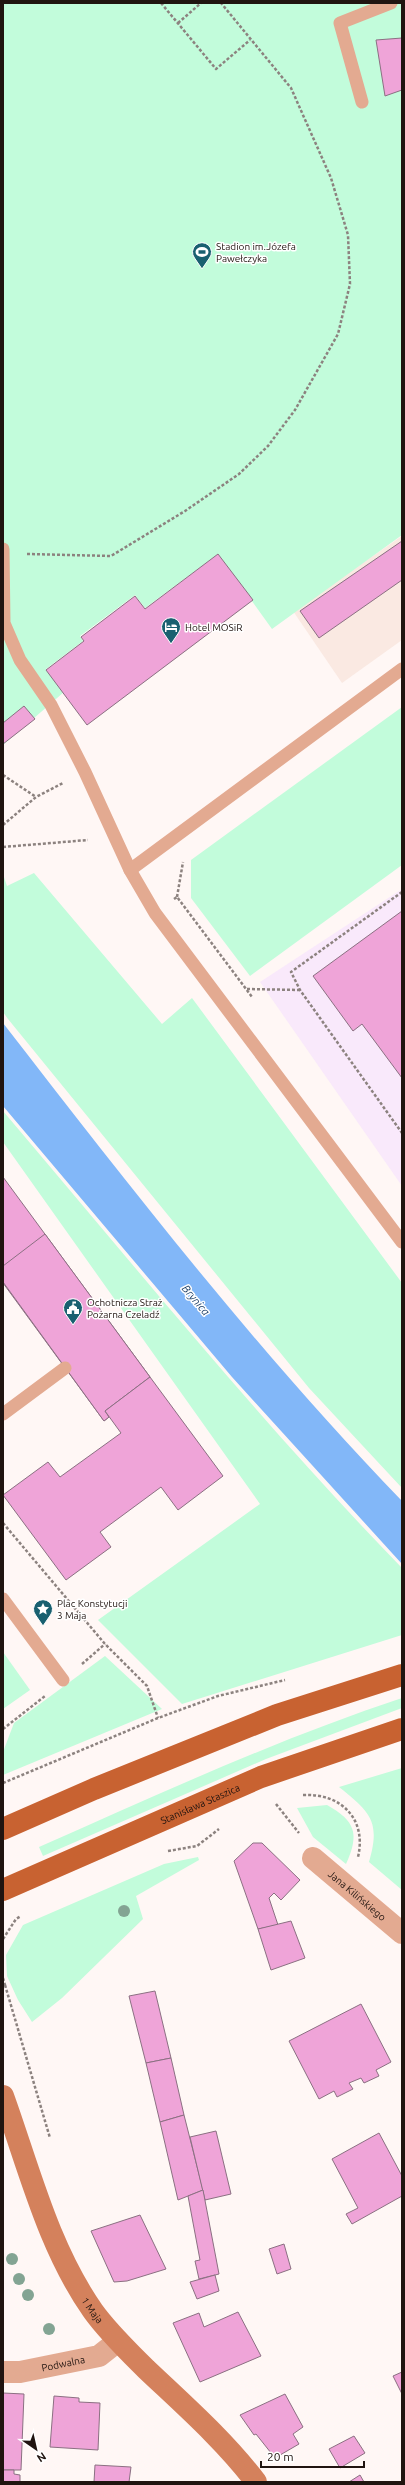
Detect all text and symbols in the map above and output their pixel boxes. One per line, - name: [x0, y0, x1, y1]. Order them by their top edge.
- sports icon: Stadion im.Józefa Pawełczyka: [191, 241, 213, 269]
- place label: Stadion im.Józefa Pawełczyka: [216, 241, 296, 264]
- hotel icon: Hotel MOSiR: [160, 616, 182, 644]
- place label: Hotel MOSiR: [185, 622, 243, 633]
- water label: Brynica: [180, 1282, 212, 1318]
- public building icon: Ochotnicza Straż Pożarna Czeladź: [62, 1297, 84, 1325]
- place label: Ochotnicza Straż Pożarna Czeladź: [87, 1297, 163, 1320]
- place icon: Plac Konstytucji 3 Maja: [32, 1598, 54, 1626]
- place label: Plac Konstytucji 3 Maja: [57, 1598, 127, 1621]
- street label: Stanisława Staszica: [159, 1782, 241, 1826]
- street label: Jana Kilińskiego: [326, 1868, 388, 1923]
- street label: 1 Maja: [80, 2295, 106, 2325]
- street label: Podwalna: [40, 2354, 86, 2373]
- north arrow: [16, 2429, 56, 2469]
- scale bar: [261, 2443, 364, 2469]
- text: N: [35, 2450, 48, 2465]
- text: 20 m: [267, 2450, 294, 2463]

